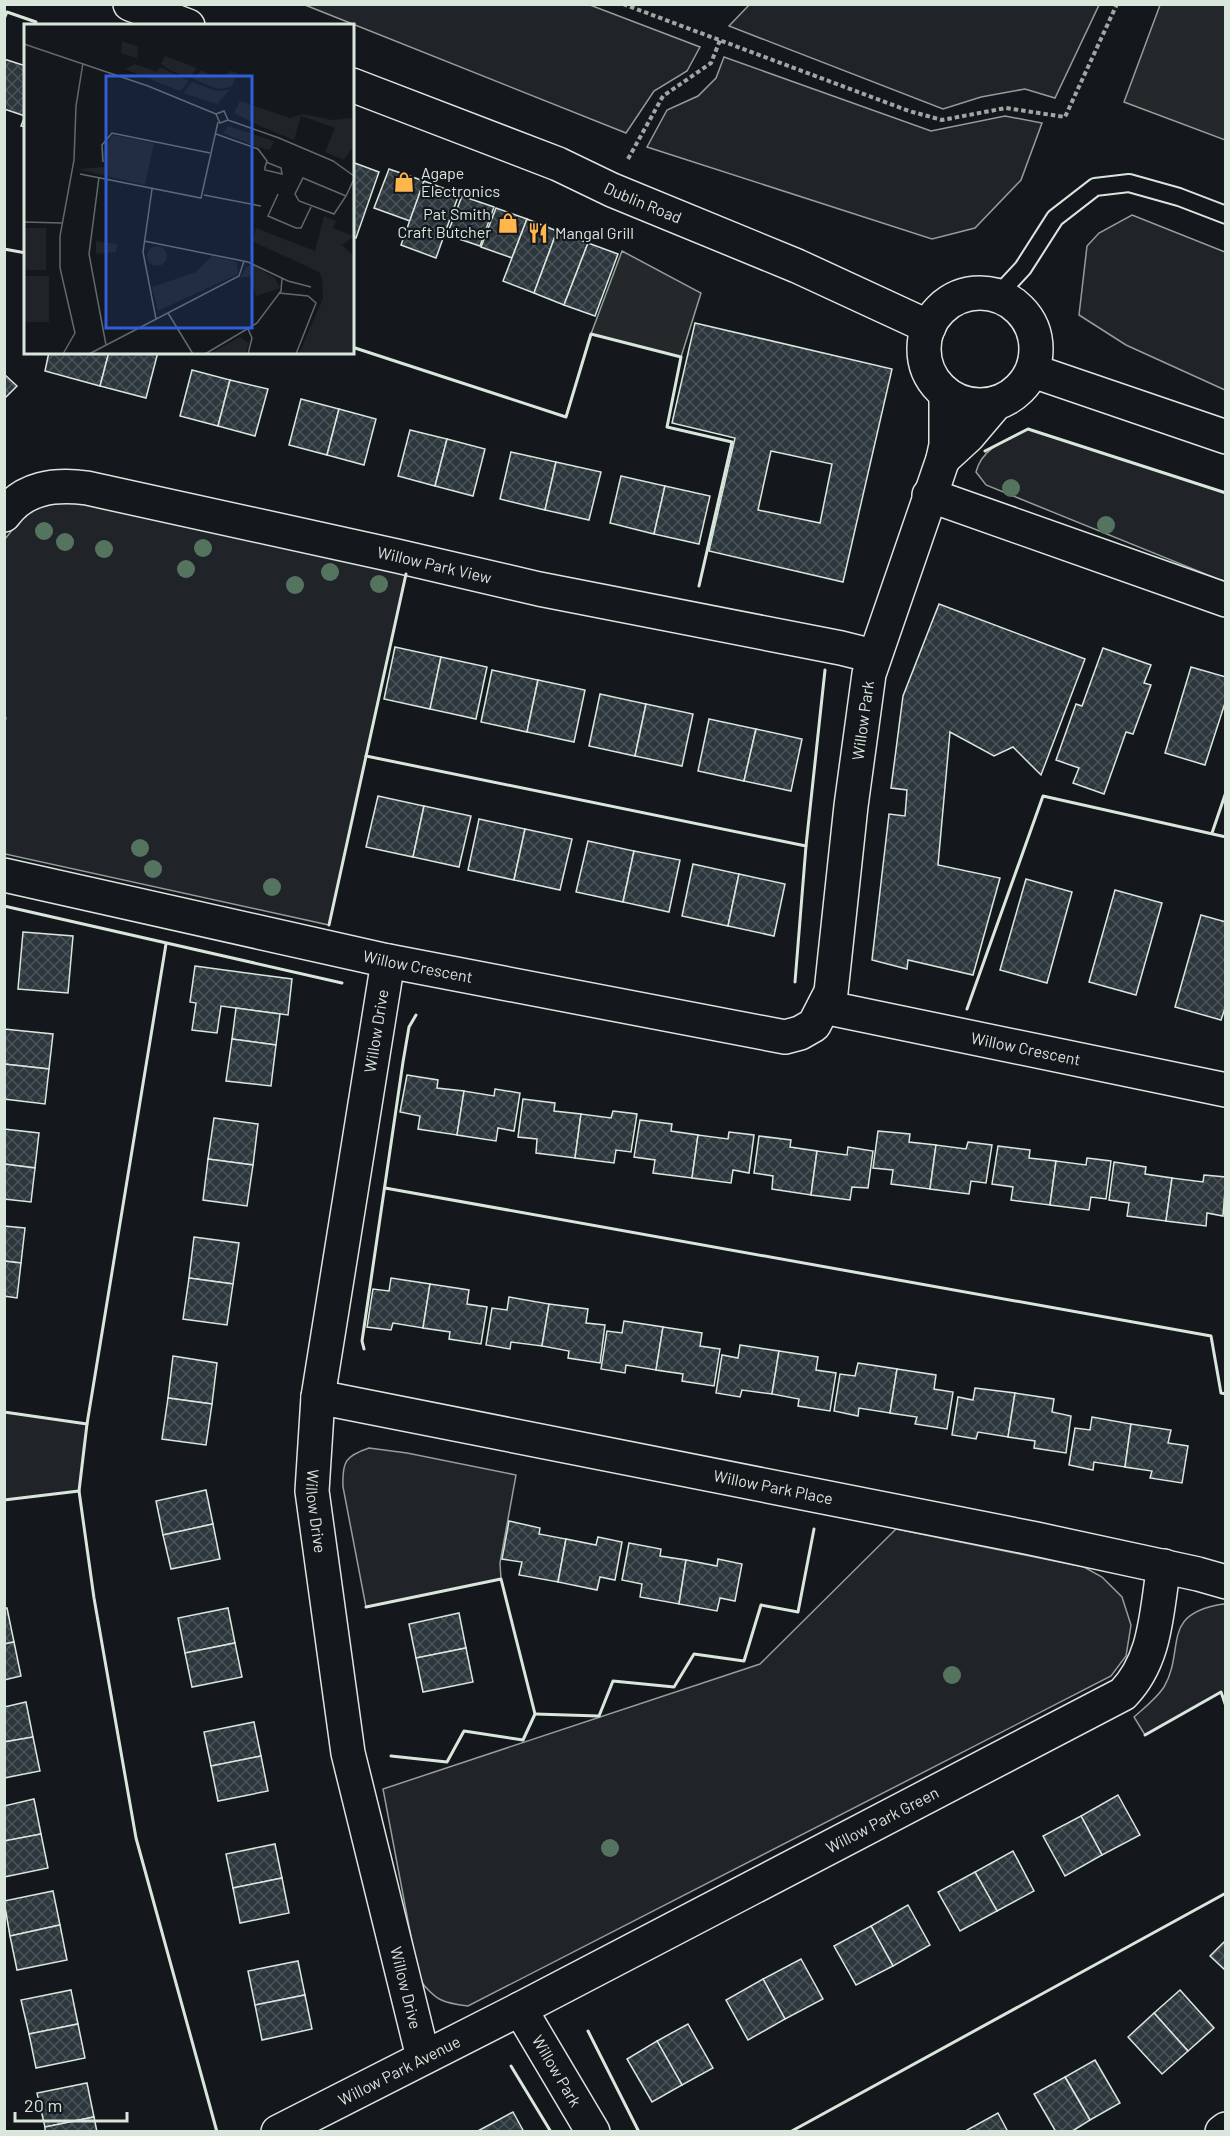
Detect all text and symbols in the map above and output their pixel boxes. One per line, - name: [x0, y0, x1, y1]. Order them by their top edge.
- inset map: [24, 24, 354, 354]
- place label: Agape Electronics: [421, 163, 500, 200]
- shop icon: Agape Electronics: [392, 170, 416, 194]
- street label: Dublin Road: [601, 178, 685, 227]
- place label: Pat Smith Craft Butcher: [398, 204, 491, 241]
- shop icon: Pat Smith Craft Butcher: [496, 211, 520, 235]
- restaurant icon: Mangal Grill: [526, 221, 550, 245]
- place label: Mangal Grill: [555, 223, 634, 242]
- street label: Willow Park View: [376, 542, 494, 587]
- street label: Willow Park: [847, 679, 877, 761]
- street label: Willow Crescent: [361, 946, 475, 986]
- street label: Willow Drive: [360, 988, 391, 1074]
- street label: Willow Crescent: [969, 1028, 1082, 1069]
- street label: Willow Park Place: [712, 1465, 835, 1508]
- street label: Willow Drive: [303, 1469, 330, 1554]
- street label: Willow Park Green: [822, 1782, 942, 1857]
- street label: Willow Drive: [387, 1944, 426, 2031]
- street label: Willow Park Avenue: [335, 2031, 463, 2109]
- street label: Willow Park: [529, 2031, 586, 2110]
- scale bar: [15, 2085, 128, 2123]
- text: 20 m: [24, 2094, 62, 2116]

